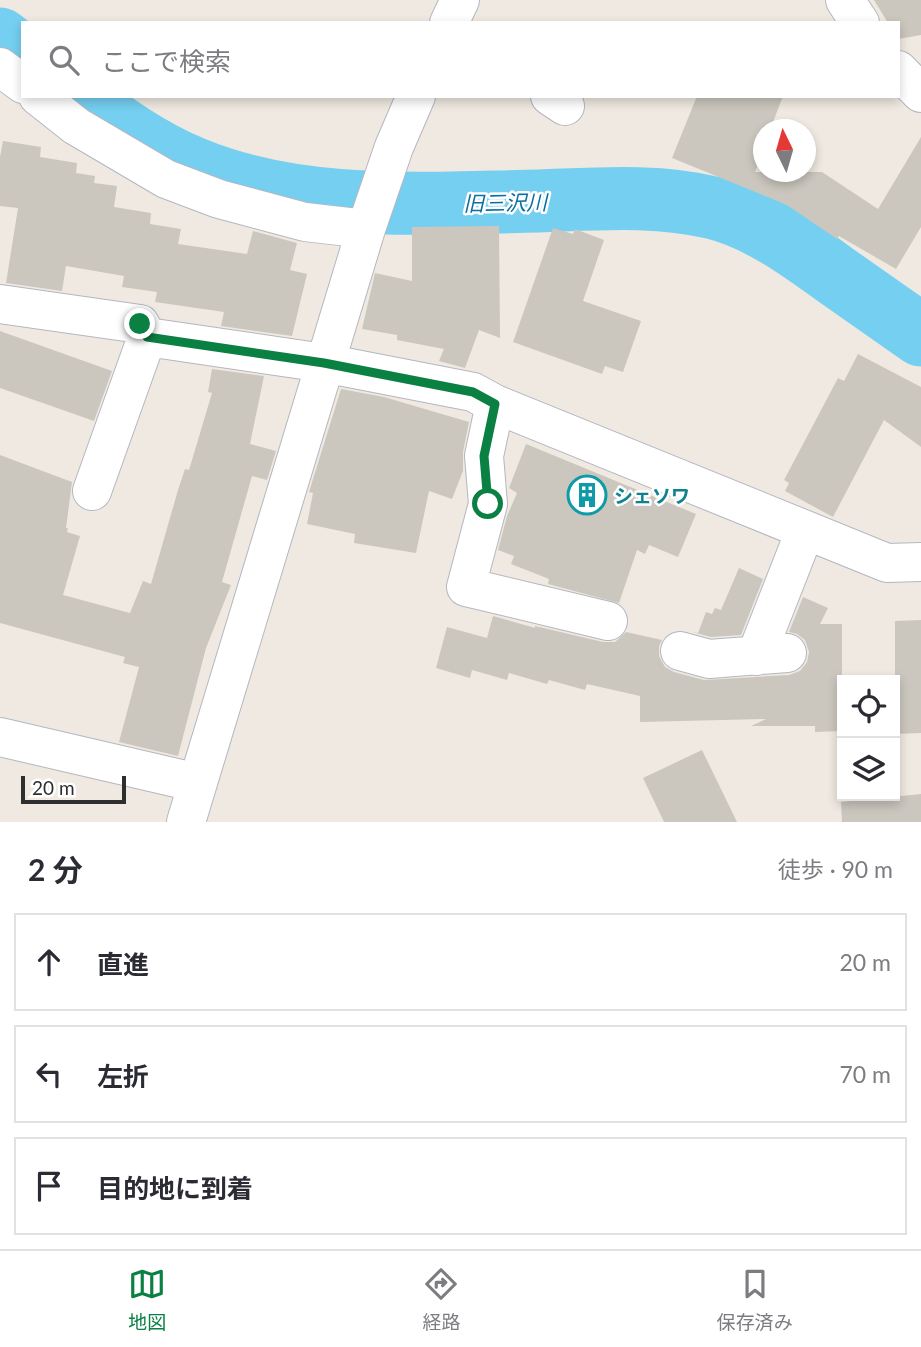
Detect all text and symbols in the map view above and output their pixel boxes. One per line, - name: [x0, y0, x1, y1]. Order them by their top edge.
- search box: [21, 21, 900, 98]
- icon: search: [45, 41, 83, 79]
- text: ここで検索: [101, 45, 231, 77]
- north arrow: [753, 119, 816, 182]
- water label: 旧三沢川: [463, 189, 549, 215]
- route end: [124, 308, 155, 339]
- building icon: シェソワ: [566, 474, 608, 516]
- place label: シェソワ: [614, 484, 690, 507]
- route start: [472, 488, 503, 519]
- map controls: [837, 675, 900, 801]
- button: locate: [837, 675, 900, 738]
- button: layers: [837, 738, 900, 801]
- scale bar: [21, 773, 126, 805]
- text: 20 m: [32, 776, 75, 799]
- text: 2 分: [28, 851, 83, 887]
- text: 徒歩 · 90 m: [778, 855, 893, 883]
- icon: ahead: [30, 943, 68, 981]
- text: 直進: [97, 948, 149, 980]
- text: 20 m: [840, 948, 891, 976]
- icon: left: [30, 1055, 68, 1093]
- text: 左折: [97, 1060, 149, 1092]
- text: 70 m: [840, 1060, 891, 1088]
- icon: arrive: [30, 1167, 68, 1205]
- text: 目的地に到着: [97, 1172, 253, 1204]
- tab: 地図: [128, 1265, 166, 1334]
- tab: 経路: [422, 1265, 461, 1334]
- tab: 保存済み: [717, 1265, 793, 1334]

